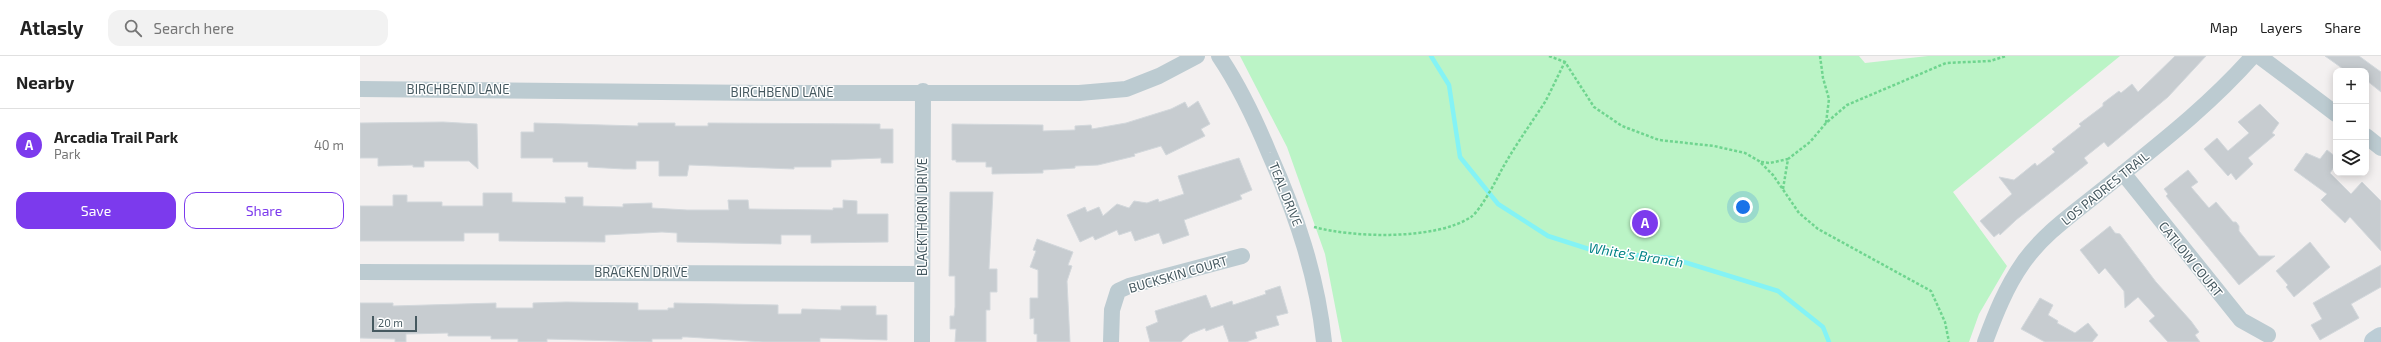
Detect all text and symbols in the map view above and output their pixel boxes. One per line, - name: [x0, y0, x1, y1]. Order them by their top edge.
- search box: [108, 10, 388, 46]
- text: Atlasly: [20, 16, 84, 39]
- icon: search: [122, 17, 144, 39]
- text: Search here: [154, 19, 234, 37]
- text: Map: [2210, 19, 2238, 36]
- text: Layers: [2260, 19, 2302, 36]
- text: Share: [2324, 19, 2361, 36]
- map controls: [2333, 68, 2369, 176]
- button: +: [2333, 68, 2369, 104]
- text: Nearby: [16, 72, 74, 92]
- street label: BIRCHBEND LANE: [407, 81, 509, 97]
- street label: BIRCHBEND LANE: [731, 84, 833, 100]
- button: −: [2333, 104, 2369, 140]
- text: Arcadia Trail Park: [54, 128, 178, 146]
- text: A: [25, 137, 33, 153]
- text: 40 m: [314, 137, 344, 153]
- button: layers: [2333, 140, 2369, 176]
- text: Park: [54, 146, 81, 162]
- street label: LOS PADRES TRAIL: [2058, 148, 2152, 228]
- street label: BLACKTHORN DRIVE: [914, 158, 930, 276]
- street label: TEAL DRIVE: [1266, 160, 1306, 228]
- button: Save: [16, 192, 176, 229]
- button: Share: [184, 192, 344, 229]
- your location: [1733, 197, 1753, 217]
- pin: A: [1632, 208, 1658, 238]
- street label: CATLOW COURT: [2156, 218, 2227, 300]
- water label: White's Branch: [1588, 239, 1685, 270]
- street label: BUCKSKIN COURT: [1127, 252, 1230, 296]
- street label: BRACKEN DRIVE: [594, 264, 688, 280]
- scale bar: [372, 314, 417, 333]
- text: 20 m: [378, 316, 403, 329]

